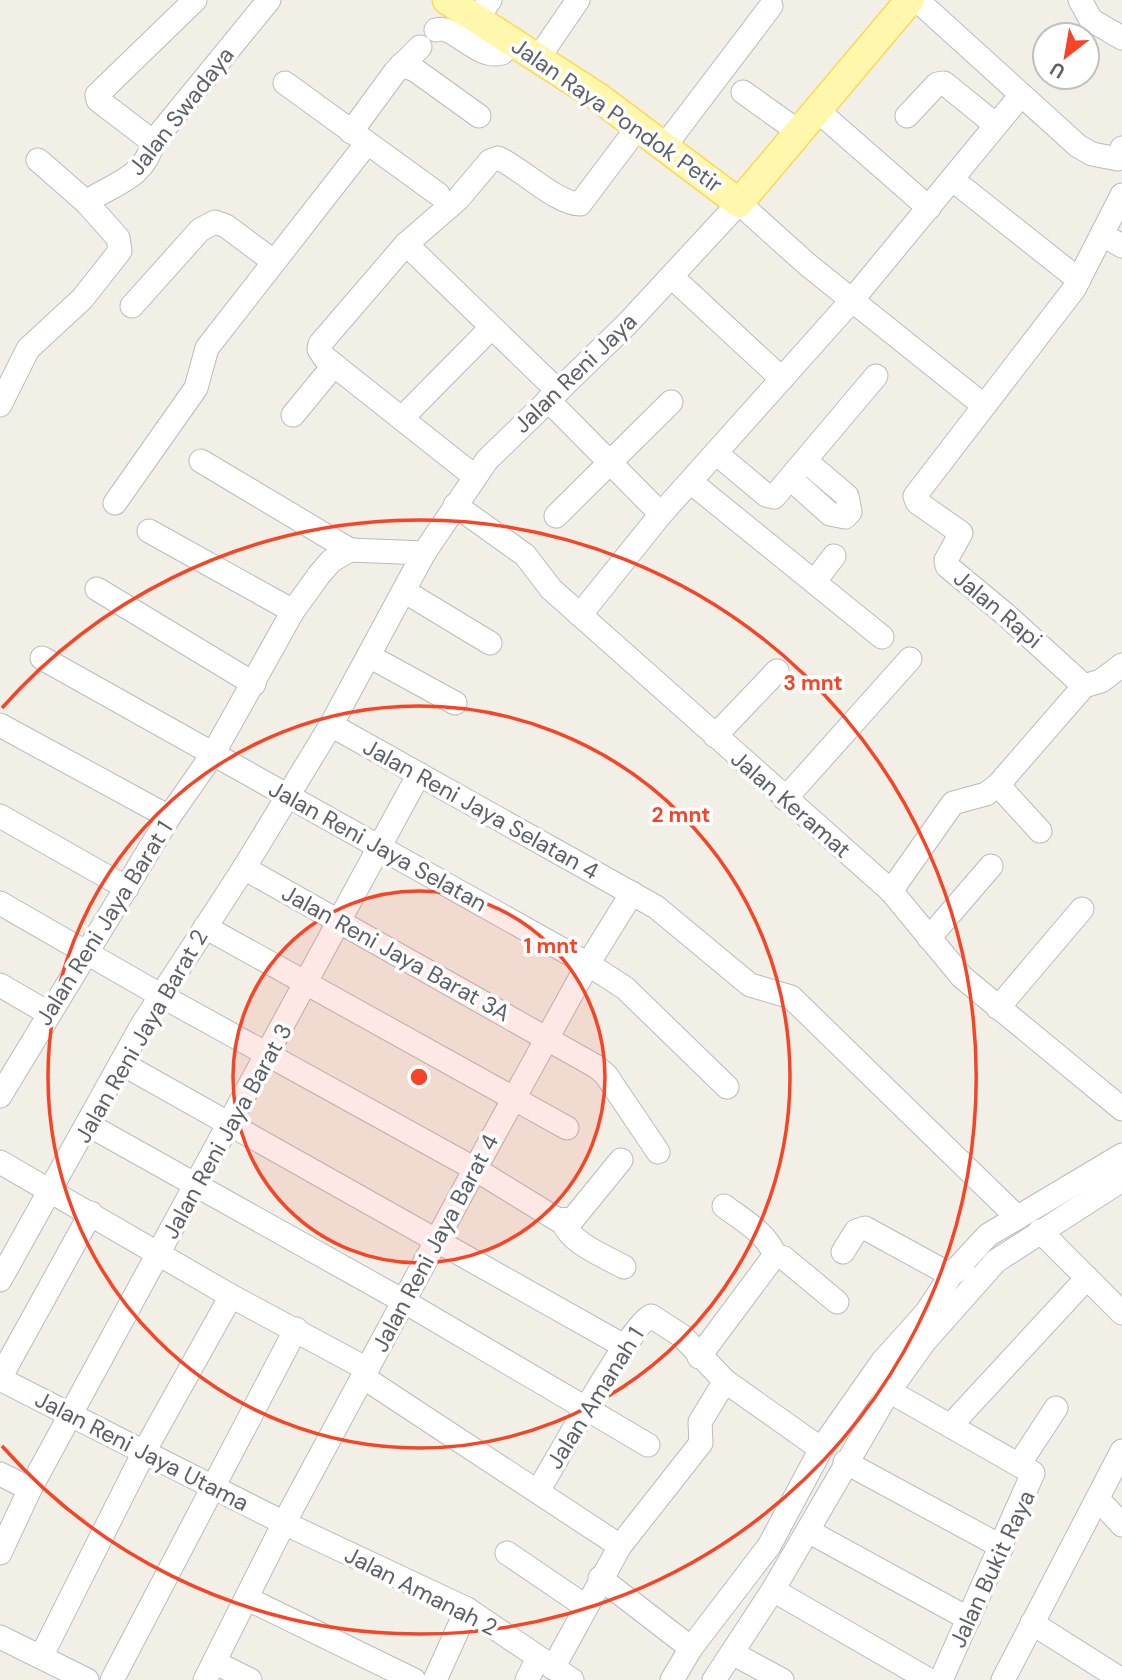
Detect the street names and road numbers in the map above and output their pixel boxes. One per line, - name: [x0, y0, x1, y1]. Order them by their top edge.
- street label: Jalan Raya Pondok Petir: [506, 31, 728, 199]
- street label: Jalan Swadaya: [121, 41, 241, 181]
- street label: Jalan Reni Jaya: [507, 307, 643, 439]
- street label: Jalan Rapi: [947, 563, 1049, 655]
- street label: Jalan Reni Jaya Selatan 4: [359, 733, 603, 885]
- street label: Jalan Keramat: [725, 744, 857, 864]
- street label: Jalan Reni Jaya Selatan: [264, 775, 492, 917]
- street label: Jalan Reni Jaya Barat 1: [29, 815, 179, 1031]
- street label: Jalan Reni Jaya Barat 3A: [277, 878, 515, 1028]
- street label: Jalan Reni Jaya Barat 2: [68, 924, 214, 1148]
- street label: Jalan Reni Jaya Barat 3: [155, 1018, 299, 1244]
- street label: Jalan Reni Jaya Barat 4: [365, 1129, 505, 1357]
- street label: Jalan Amanah 1: [539, 1322, 651, 1474]
- street label: Jalan Reni Jaya Utama: [30, 1384, 254, 1518]
- street label: Jalan Bukit Raya: [942, 1485, 1042, 1653]
- street label: Jalan Amanah 2: [340, 1540, 502, 1642]

